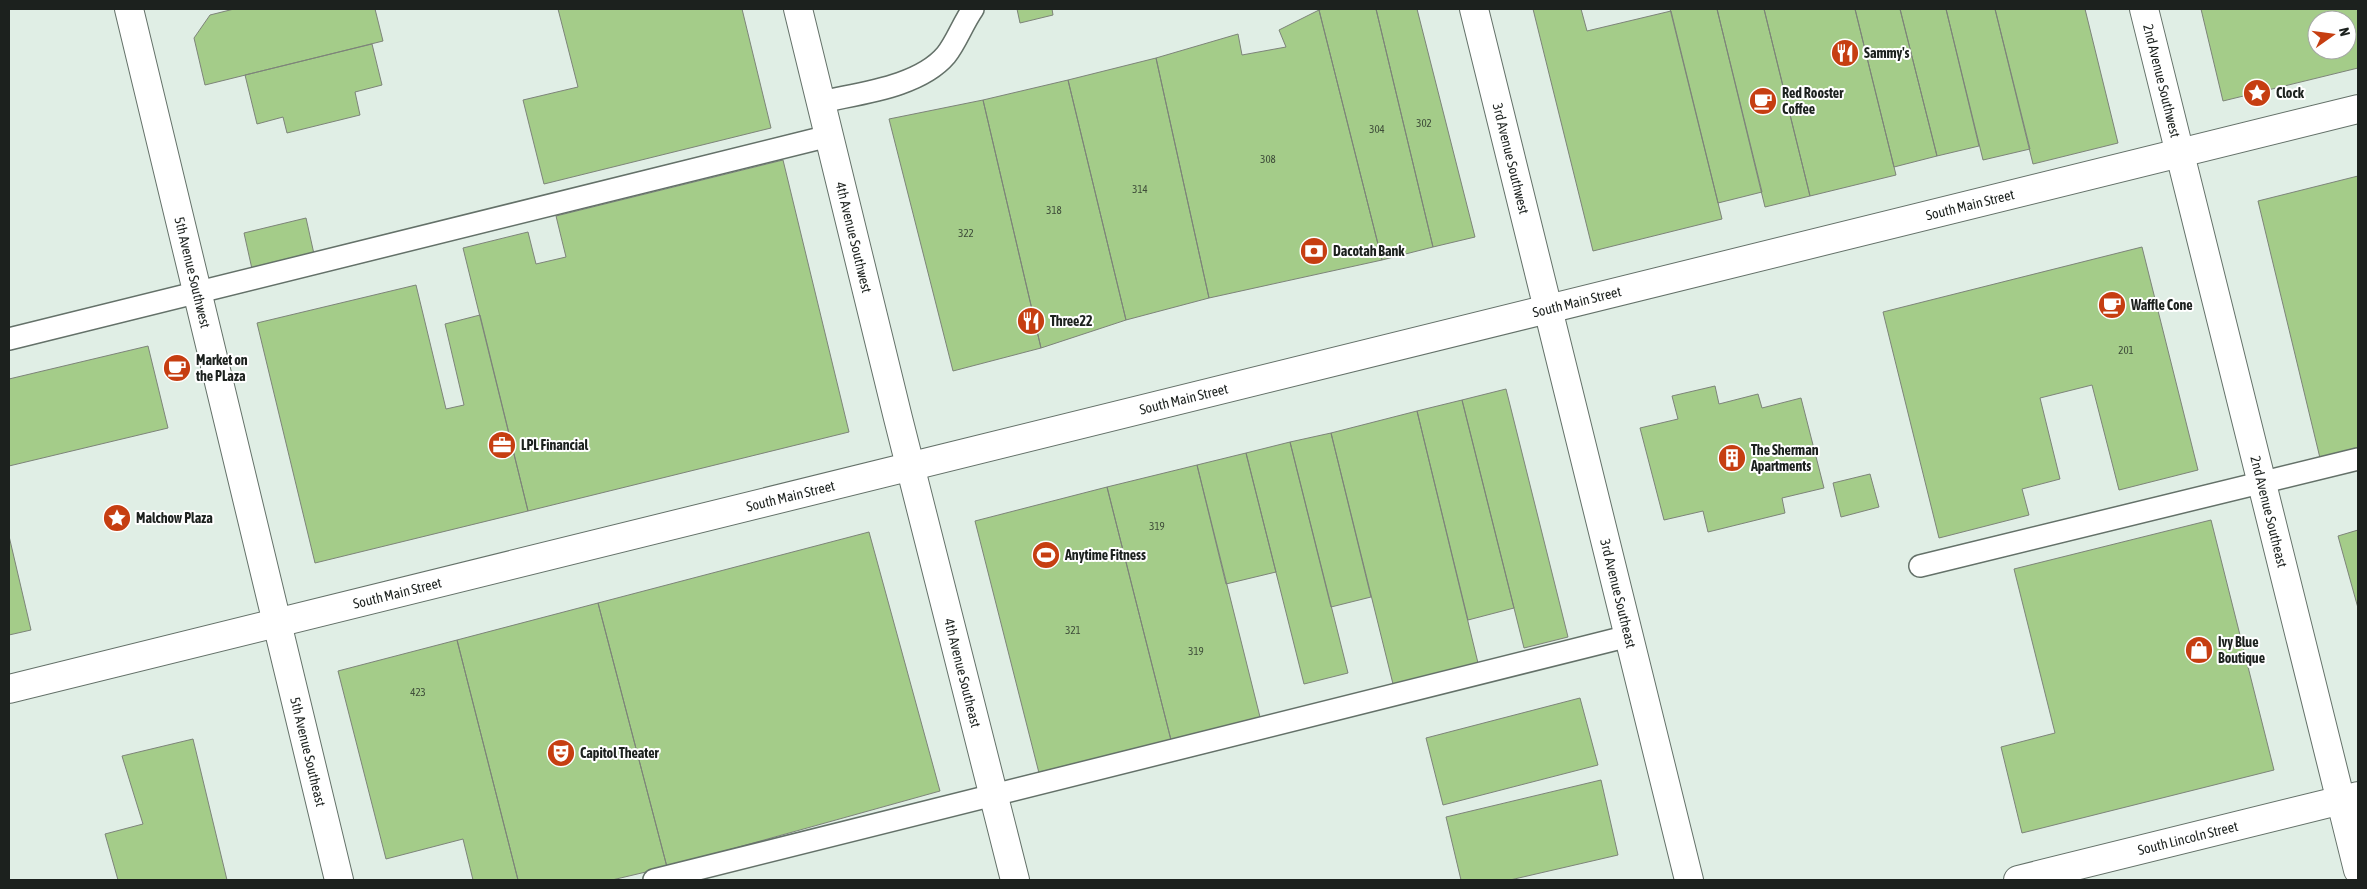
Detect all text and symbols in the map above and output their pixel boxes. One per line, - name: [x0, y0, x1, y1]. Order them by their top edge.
- north arrow: [2307, 10, 2357, 60]
- street label: 2nd Avenue Southwest: [2140, 22, 2184, 139]
- text: N: [2336, 26, 2353, 38]
- restaurant icon: Sammy's: [1830, 38, 1860, 68]
- place label: Sammy's: [1864, 45, 1910, 61]
- place icon: Clock: [2242, 78, 2272, 108]
- place label: Red Rooster Coffee: [1782, 85, 1844, 117]
- place label: Clock: [2276, 85, 2305, 101]
- cafe icon: Red Rooster Coffee: [1748, 86, 1778, 116]
- street label: 3rd Avenue Southwest: [1490, 101, 1532, 216]
- house number: 302: [1416, 117, 1432, 129]
- house number: 304: [1369, 123, 1385, 135]
- house number: 308: [1260, 153, 1276, 165]
- street label: 4th Avenue Southwest: [833, 180, 875, 294]
- house number: 314: [1132, 183, 1148, 195]
- street label: South Main Street: [1924, 186, 2016, 223]
- house number: 318: [1046, 204, 1062, 216]
- street label: 5th Avenue Southwest: [171, 215, 214, 330]
- house number: 322: [958, 227, 974, 239]
- bank icon: Dacotah Bank: [1299, 236, 1329, 266]
- place label: Dacotah Bank: [1333, 243, 1405, 259]
- street label: South Main Street: [1531, 283, 1623, 320]
- cafe icon: Waffle Cone: [2097, 290, 2127, 320]
- place label: Waffle Cone: [2130, 297, 2193, 313]
- restaurant icon: Three22: [1016, 306, 1046, 336]
- place label: Three22: [1050, 313, 1093, 329]
- house number: 201: [2118, 344, 2134, 356]
- place label: Market on the PLaza: [195, 352, 248, 384]
- cafe icon: Market on the PLaza: [162, 353, 192, 383]
- street label: South Main Street: [1138, 380, 1230, 418]
- office icon: LPL Financial: [487, 430, 517, 460]
- place label: LPL Financial: [521, 437, 588, 453]
- place label: The Sherman Apartments: [1750, 442, 1819, 474]
- building icon: The Sherman Apartments: [1717, 443, 1747, 473]
- street label: 2nd Avenue Southeast: [2247, 454, 2291, 569]
- street label: South Main Street: [745, 477, 836, 515]
- place icon: Malchow Plaza: [102, 503, 132, 533]
- place label: Malchow Plaza: [136, 510, 213, 526]
- house number: 319: [1149, 520, 1165, 532]
- street label: 3rd Avenue Southeast: [1597, 537, 1639, 650]
- sports icon: Anytime Fitness: [1031, 540, 1061, 570]
- place label: Anytime Fitness: [1064, 547, 1146, 563]
- street label: South Main Street: [351, 574, 443, 612]
- street label: 4th Avenue Southeast: [941, 617, 984, 729]
- house number: 321: [1065, 624, 1081, 636]
- place label: Ivy Blue Boutique: [2218, 634, 2265, 666]
- shop icon: Ivy Blue Boutique: [2184, 635, 2214, 665]
- house number: 319: [1188, 645, 1204, 657]
- house number: 423: [410, 686, 426, 698]
- street label: 5th Avenue Southeast: [287, 695, 329, 808]
- theatre icon: Capitol Theater: [546, 738, 576, 768]
- place label: Capitol Theater: [580, 745, 660, 761]
- street label: South Lincoln Street: [2136, 818, 2240, 858]

